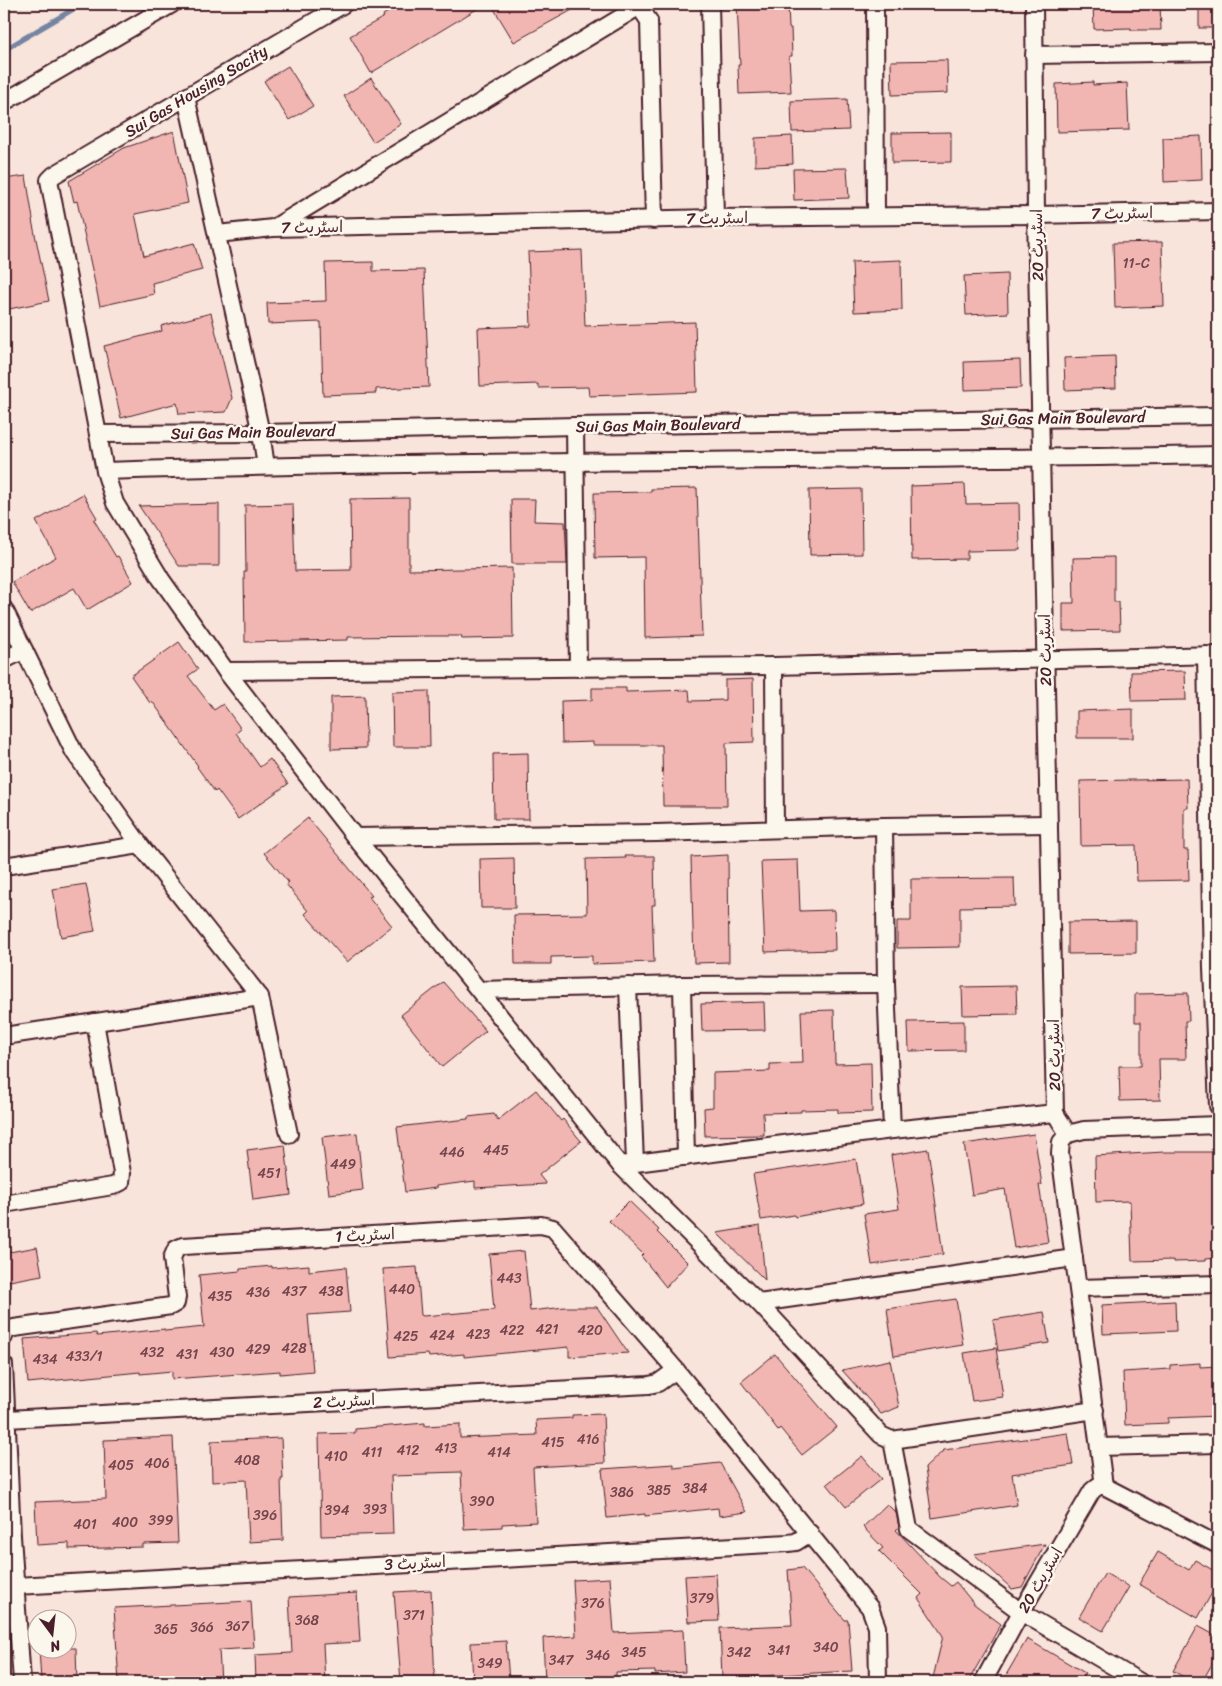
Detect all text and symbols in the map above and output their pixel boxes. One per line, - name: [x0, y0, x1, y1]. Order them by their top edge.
- street label: Sui Gas Housing Socity: [119, 36, 274, 145]
- street label: اسٹریٹ 7: [1091, 198, 1153, 228]
- street label: اسٹریٹ 7: [686, 203, 748, 233]
- street label: اسٹریٹ 20: [1022, 209, 1052, 281]
- street label: اسٹریٹ 7: [281, 212, 343, 242]
- house number: 11-C: [1122, 251, 1150, 276]
- street label: Sui Gas Main Boulevard: [980, 402, 1147, 434]
- street label: Sui Gas Main Boulevard: [575, 409, 742, 441]
- street label: Sui Gas Main Boulevard: [170, 416, 337, 448]
- street label: اسٹریٹ 20: [1030, 614, 1060, 686]
- street label: اسٹریٹ 20: [1039, 1019, 1069, 1091]
- house number: 445: [483, 1138, 509, 1163]
- house number: 446: [439, 1140, 465, 1165]
- house number: 449: [330, 1152, 356, 1177]
- house number: 451: [257, 1161, 281, 1186]
- street label: اسٹریٹ 1: [334, 1219, 396, 1251]
- house number: 443: [496, 1266, 522, 1291]
- house number: 440: [389, 1277, 415, 1302]
- house number: 437: [282, 1279, 307, 1304]
- house number: 438: [319, 1279, 344, 1304]
- house number: 436: [246, 1280, 270, 1305]
- house number: 435: [208, 1284, 233, 1309]
- house number: 421: [536, 1317, 558, 1342]
- house number: 422: [500, 1318, 524, 1343]
- house number: 420: [577, 1318, 603, 1343]
- house number: 423: [466, 1322, 491, 1347]
- house number: 424: [429, 1323, 455, 1348]
- house number: 425: [393, 1324, 419, 1349]
- house number: 428: [281, 1336, 307, 1361]
- house number: 429: [245, 1337, 271, 1362]
- house number: 432: [140, 1340, 164, 1365]
- house number: 430: [209, 1340, 235, 1365]
- house number: 431: [176, 1342, 198, 1367]
- house number: 433/1: [65, 1344, 103, 1369]
- house number: 434: [32, 1347, 58, 1372]
- street label: اسٹریٹ 2: [312, 1385, 376, 1417]
- house number: 416: [577, 1427, 599, 1452]
- house number: 415: [541, 1430, 565, 1455]
- house number: 413: [435, 1436, 458, 1461]
- house number: 412: [397, 1438, 419, 1463]
- house number: 411: [362, 1440, 382, 1465]
- house number: 414: [487, 1440, 511, 1465]
- house number: 410: [324, 1444, 348, 1469]
- house number: 408: [234, 1448, 261, 1473]
- house number: 406: [144, 1451, 170, 1476]
- house number: 405: [108, 1453, 135, 1478]
- house number: 384: [683, 1476, 708, 1501]
- house number: 385: [647, 1478, 672, 1503]
- house number: 386: [610, 1480, 634, 1505]
- house number: 390: [469, 1489, 495, 1514]
- house number: 393: [363, 1497, 387, 1522]
- house number: 394: [324, 1498, 350, 1523]
- house number: 396: [253, 1503, 277, 1528]
- house number: 399: [149, 1508, 174, 1533]
- house number: 400: [112, 1510, 138, 1535]
- house number: 401: [73, 1512, 97, 1537]
- street label: اسٹریٹ 20: [1009, 1541, 1071, 1619]
- street label: اسٹریٹ 3: [383, 1547, 447, 1579]
- house number: 379: [690, 1586, 715, 1611]
- house number: 376: [581, 1591, 605, 1616]
- house number: 371: [403, 1603, 425, 1628]
- north arrow: [28, 1608, 78, 1658]
- house number: 368: [295, 1608, 320, 1633]
- house number: 367: [225, 1614, 250, 1639]
- house number: 366: [190, 1615, 214, 1640]
- house number: 365: [154, 1617, 179, 1642]
- text: N: [47, 1632, 64, 1659]
- house number: 340: [813, 1635, 839, 1660]
- house number: 341: [768, 1638, 790, 1663]
- house number: 345: [622, 1640, 647, 1665]
- house number: 342: [727, 1640, 751, 1665]
- house number: 346: [586, 1643, 610, 1668]
- house number: 347: [549, 1648, 574, 1673]
- house number: 349: [477, 1651, 503, 1676]

